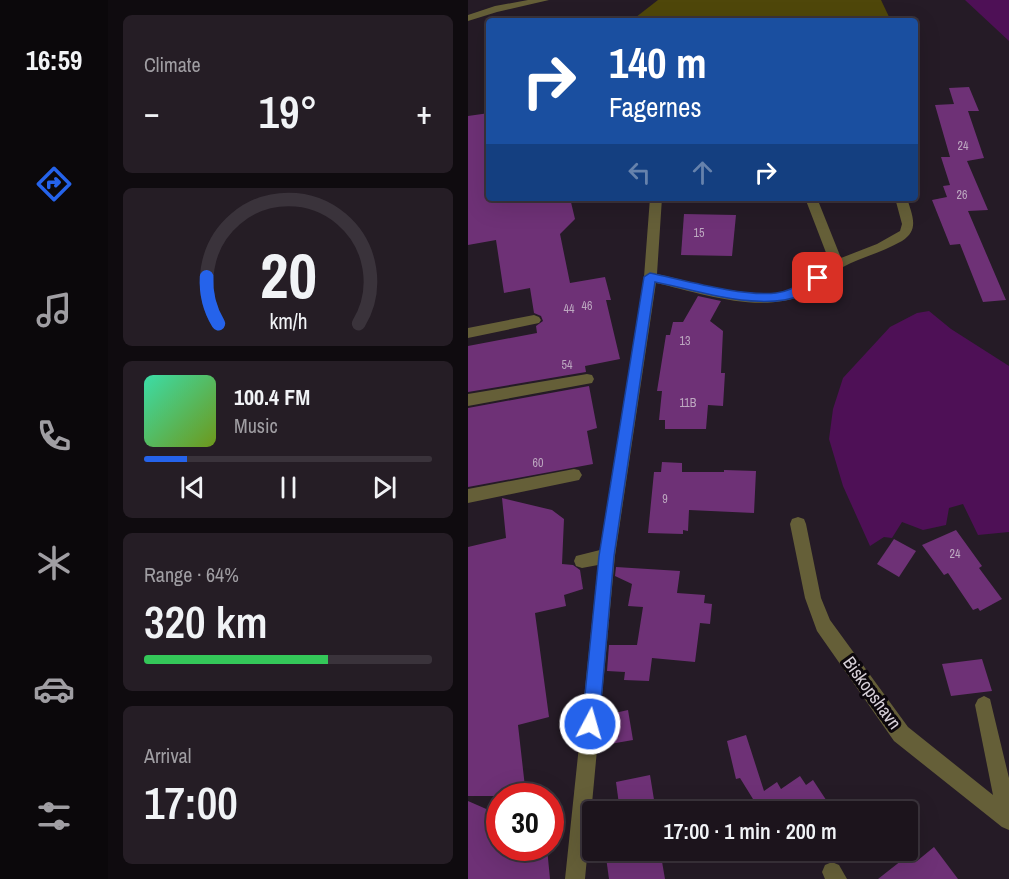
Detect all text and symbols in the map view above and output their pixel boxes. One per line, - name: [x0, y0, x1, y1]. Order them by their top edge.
- text: 140 m: [609, 35, 707, 91]
- text: 16:59: [26, 42, 82, 78]
- icon: right: [510, 42, 588, 120]
- text: Climate: [144, 51, 201, 78]
- text: 19°: [258, 81, 318, 142]
- text: Fagernes: [609, 89, 701, 125]
- text: −: [144, 90, 160, 134]
- text: +: [416, 90, 432, 134]
- house number: 24: [958, 138, 969, 154]
- icon: left: [623, 156, 656, 189]
- icon: ahead: [686, 156, 719, 189]
- icon: right: [749, 156, 782, 189]
- icon: directions: [33, 163, 75, 205]
- house number: 26: [957, 187, 967, 203]
- house number: 15: [694, 225, 705, 241]
- text: 20: [260, 233, 316, 317]
- pin: [792, 252, 843, 303]
- icon: arrive: [801, 261, 834, 294]
- icon: music: [33, 289, 75, 331]
- house number: 46: [582, 298, 592, 314]
- house number: 44: [564, 301, 575, 317]
- text: km/h: [269, 307, 307, 336]
- house number: 13: [680, 333, 690, 349]
- house number: 54: [562, 357, 573, 373]
- text: 100.4 FM: [234, 382, 310, 412]
- house number: 11B: [680, 395, 697, 411]
- text: Music: [234, 412, 278, 439]
- icon: phone: [33, 415, 75, 457]
- house number: 60: [533, 455, 543, 471]
- icon: previous: [176, 471, 209, 504]
- icon: pause: [272, 471, 305, 504]
- icon: next: [368, 471, 401, 504]
- house number: 9: [662, 491, 668, 507]
- icon: climate: [33, 542, 75, 584]
- house number: 24: [950, 546, 961, 562]
- text: Range · 64%: [144, 561, 239, 588]
- text: 320 km: [144, 591, 268, 652]
- street label: Biskopshavn: [837, 651, 907, 734]
- icon: car: [33, 668, 75, 710]
- position arrow: [558, 692, 622, 756]
- text: Arrival: [144, 742, 191, 769]
- text: 17:00: [144, 772, 238, 833]
- speed limit sign: 30: [486, 783, 564, 861]
- icon: filters: [33, 795, 75, 837]
- text: 17:00 · 1 min · 200 m: [663, 816, 837, 846]

